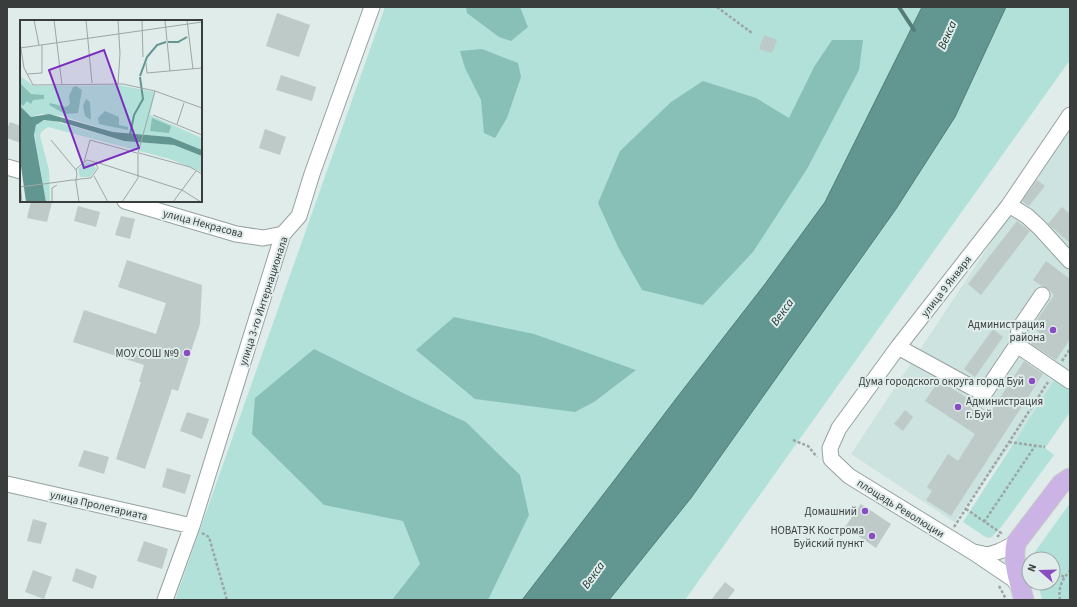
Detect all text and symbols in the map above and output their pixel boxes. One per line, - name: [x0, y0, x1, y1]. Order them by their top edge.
- water label: Векса: [934, 18, 962, 52]
- inset map: [20, 20, 202, 202]
- street label: улица Некрасова: [161, 206, 245, 241]
- street label: улица 3-го Интернационала: [235, 235, 291, 368]
- street label: улица 9 Января: [918, 252, 975, 320]
- water label: Векса: [767, 295, 798, 329]
- place label: Администрация района: [968, 317, 1045, 345]
- marker: Администрация района: [1048, 325, 1058, 335]
- place label: МОУ СОШ №9: [115, 346, 179, 361]
- marker: МОУ СОШ №9: [182, 348, 192, 358]
- place label: Дума городского округа город Буй: [858, 374, 1024, 389]
- marker: Дума городского округа город Буй: [1027, 376, 1037, 386]
- place label: Администрация г. Буй: [966, 394, 1043, 422]
- marker: Администрация г. Буй: [953, 402, 963, 412]
- street label: площадь Революции: [854, 475, 947, 541]
- street label: улица Пролетариата: [49, 487, 149, 524]
- place label: Домашний: [805, 504, 857, 519]
- marker: Домашний: [860, 506, 870, 516]
- place label: НОВАТЭК Кострома Буйский пункт: [770, 523, 864, 551]
- marker: НОВАТЭК Кострома Буйский пункт: [867, 531, 877, 541]
- north arrow: [1021, 551, 1061, 591]
- water label: Векса: [578, 558, 609, 592]
- text: N: [1024, 562, 1040, 574]

